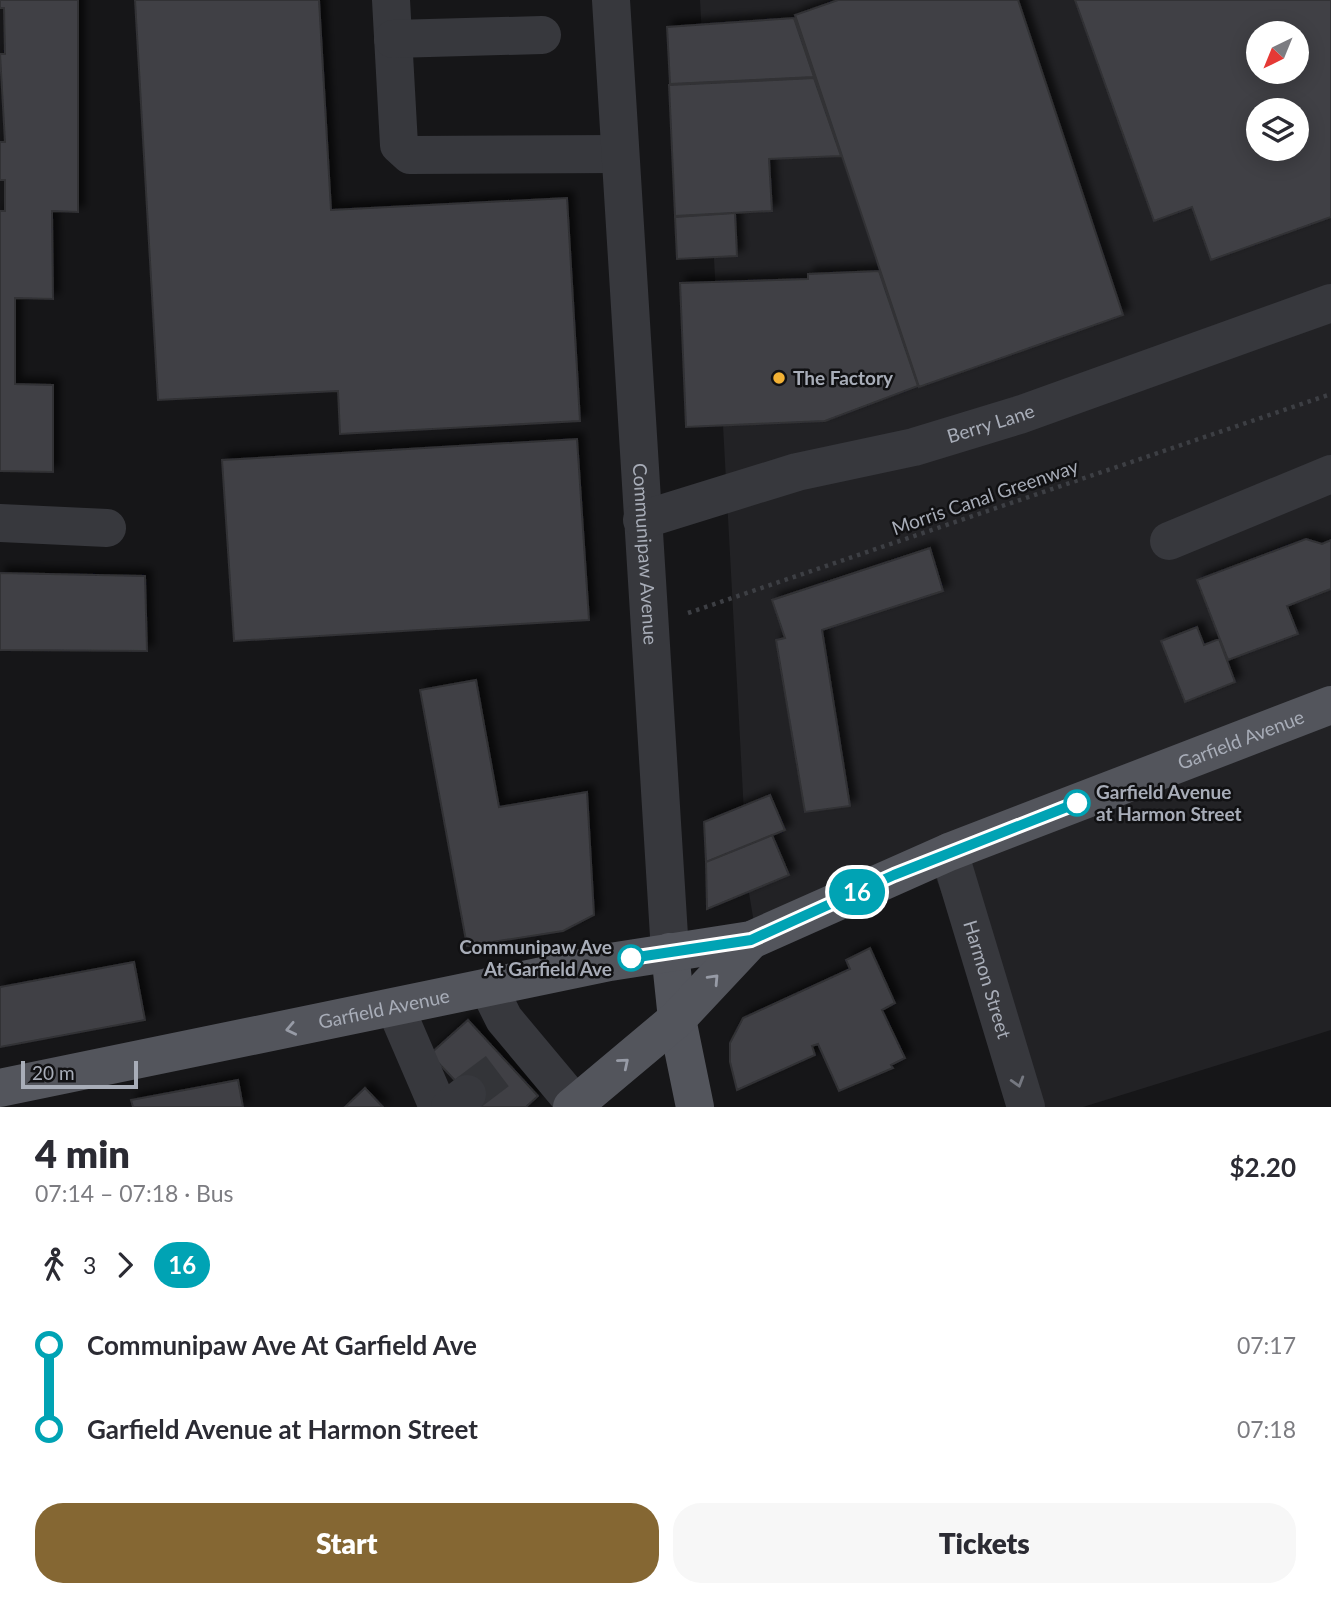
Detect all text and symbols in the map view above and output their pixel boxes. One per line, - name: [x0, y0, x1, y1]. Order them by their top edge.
- north arrow: [1246, 21, 1309, 84]
- map controls: [1246, 21, 1309, 161]
- button: layers: [1246, 98, 1309, 161]
- place label: The Factory: [793, 366, 894, 389]
- marker: The Factory: [771, 370, 787, 386]
- street label: Berry Lane: [944, 399, 1037, 447]
- street label: Morris Canal Greenway: [889, 454, 1081, 539]
- street label: Communipaw Avenue: [629, 462, 663, 646]
- street label: Garfield Avenue: [1174, 705, 1307, 774]
- place label: Garfield Avenue at Harmon Street: [1096, 780, 1242, 825]
- marker: Garfield Avenue at Harmon Street: [1064, 790, 1090, 816]
- line badge: 16: [826, 869, 888, 915]
- text: 16: [843, 877, 871, 906]
- street label: Harmon Street: [959, 917, 1017, 1041]
- place label: Communipaw Ave At Garfield Ave: [459, 935, 612, 980]
- marker: Communipaw Ave At Garfield Ave: [618, 945, 644, 971]
- one-way arrow: [706, 975, 718, 988]
- street label: Garfield Avenue: [316, 983, 451, 1033]
- one-way arrow: [285, 1020, 297, 1035]
- scale bar: [21, 1058, 138, 1090]
- one-way arrow: [616, 1059, 629, 1071]
- text: 20 m: [32, 1061, 75, 1084]
- one-way arrow: [1010, 1075, 1025, 1087]
- text: 4 min: [35, 1130, 130, 1176]
- text: $2.20: [1230, 1151, 1296, 1183]
- text: 07:14 – 07:18 · Bus: [35, 1179, 234, 1207]
- icon: walk: [35, 1246, 73, 1284]
- icon: forward: [106, 1246, 144, 1284]
- text: 16: [168, 1250, 196, 1279]
- text: 3: [83, 1251, 96, 1279]
- text: Communipaw Ave At Garfield Ave: [87, 1329, 477, 1361]
- text: 07:17: [1237, 1331, 1296, 1359]
- text: Garfield Avenue at Harmon Street: [87, 1413, 478, 1445]
- text: 07:18: [1237, 1415, 1296, 1443]
- button: Start: [35, 1503, 659, 1583]
- button: Tickets: [673, 1503, 1296, 1583]

